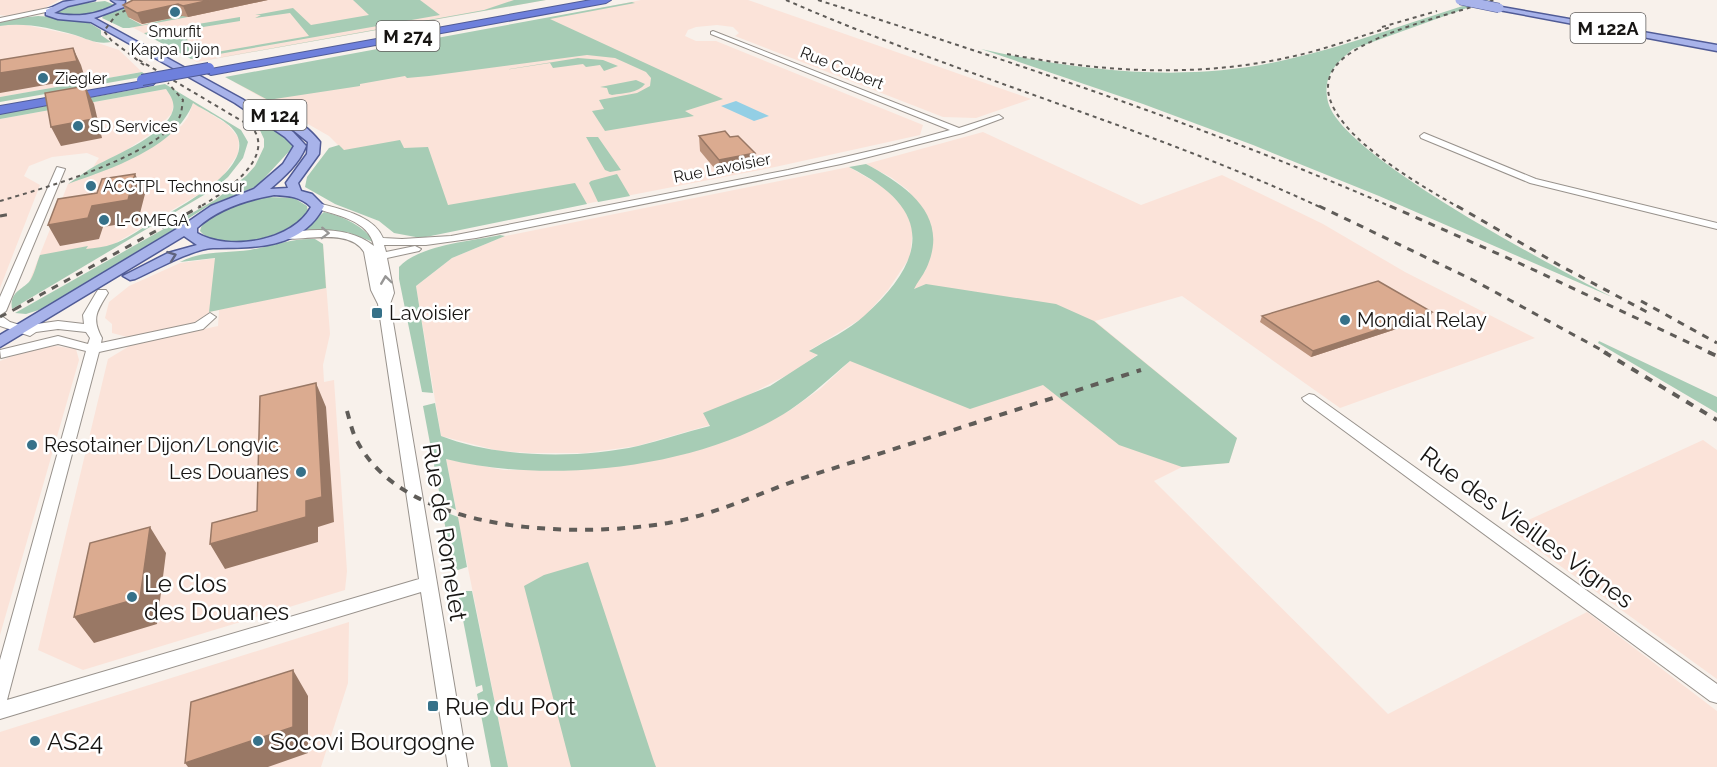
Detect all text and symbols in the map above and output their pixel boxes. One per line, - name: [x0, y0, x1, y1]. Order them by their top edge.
- marker: Smurfit Kappa Dijon: [168, 5, 182, 19]
- road number: M 122A: [1570, 13, 1646, 43]
- road number: M 274: [376, 21, 440, 51]
- place label: Smurfit Kappa Dijon: [131, 22, 219, 59]
- street label: Rue Colbert: [797, 43, 887, 94]
- place label: Ziegler: [55, 69, 108, 88]
- marker: Ziegler: [36, 71, 50, 85]
- road number: M 124: [244, 100, 306, 130]
- place label: SD Services: [90, 117, 178, 136]
- marker: SD Services: [71, 119, 85, 133]
- street label: Rue Lavoisier: [672, 149, 773, 187]
- place label: ACCTPL Technosur: [103, 177, 245, 196]
- marker: ACCTPL Technosur: [84, 179, 98, 193]
- place label: L-OMEGA: [116, 211, 189, 230]
- marker: L-OMEGA: [97, 213, 111, 227]
- one-way arrow: [321, 227, 330, 240]
- one-way arrow: [166, 251, 177, 264]
- one-way arrow: [380, 275, 392, 284]
- place label: Lavoisier: [389, 301, 471, 325]
- marker: Lavoisier: [370, 306, 384, 320]
- place label: Mondial Relay: [1357, 308, 1487, 332]
- marker: Mondial Relay: [1338, 313, 1352, 327]
- place label: Resotainer Dijon/Longvic: [44, 433, 279, 457]
- marker: Resotainer Dijon/Longvic: [25, 438, 39, 452]
- street label: Rue des Vieilles Vignes: [1415, 440, 1639, 614]
- street label: Rue de Romelet: [417, 441, 473, 623]
- place label: Les Douanes: [169, 460, 289, 484]
- marker: Les Douanes: [294, 465, 308, 479]
- place label: Le Clos des Douanes: [144, 569, 289, 626]
- marker: Le Clos des Douanes: [125, 590, 139, 604]
- place label: Rue du Port: [445, 692, 576, 721]
- marker: Rue du Port: [426, 699, 440, 713]
- place label: AS24: [47, 727, 103, 756]
- place label: Socovi Bourgogne: [270, 727, 475, 756]
- marker: AS24: [28, 734, 42, 748]
- marker: Socovi Bourgogne: [251, 734, 265, 748]

